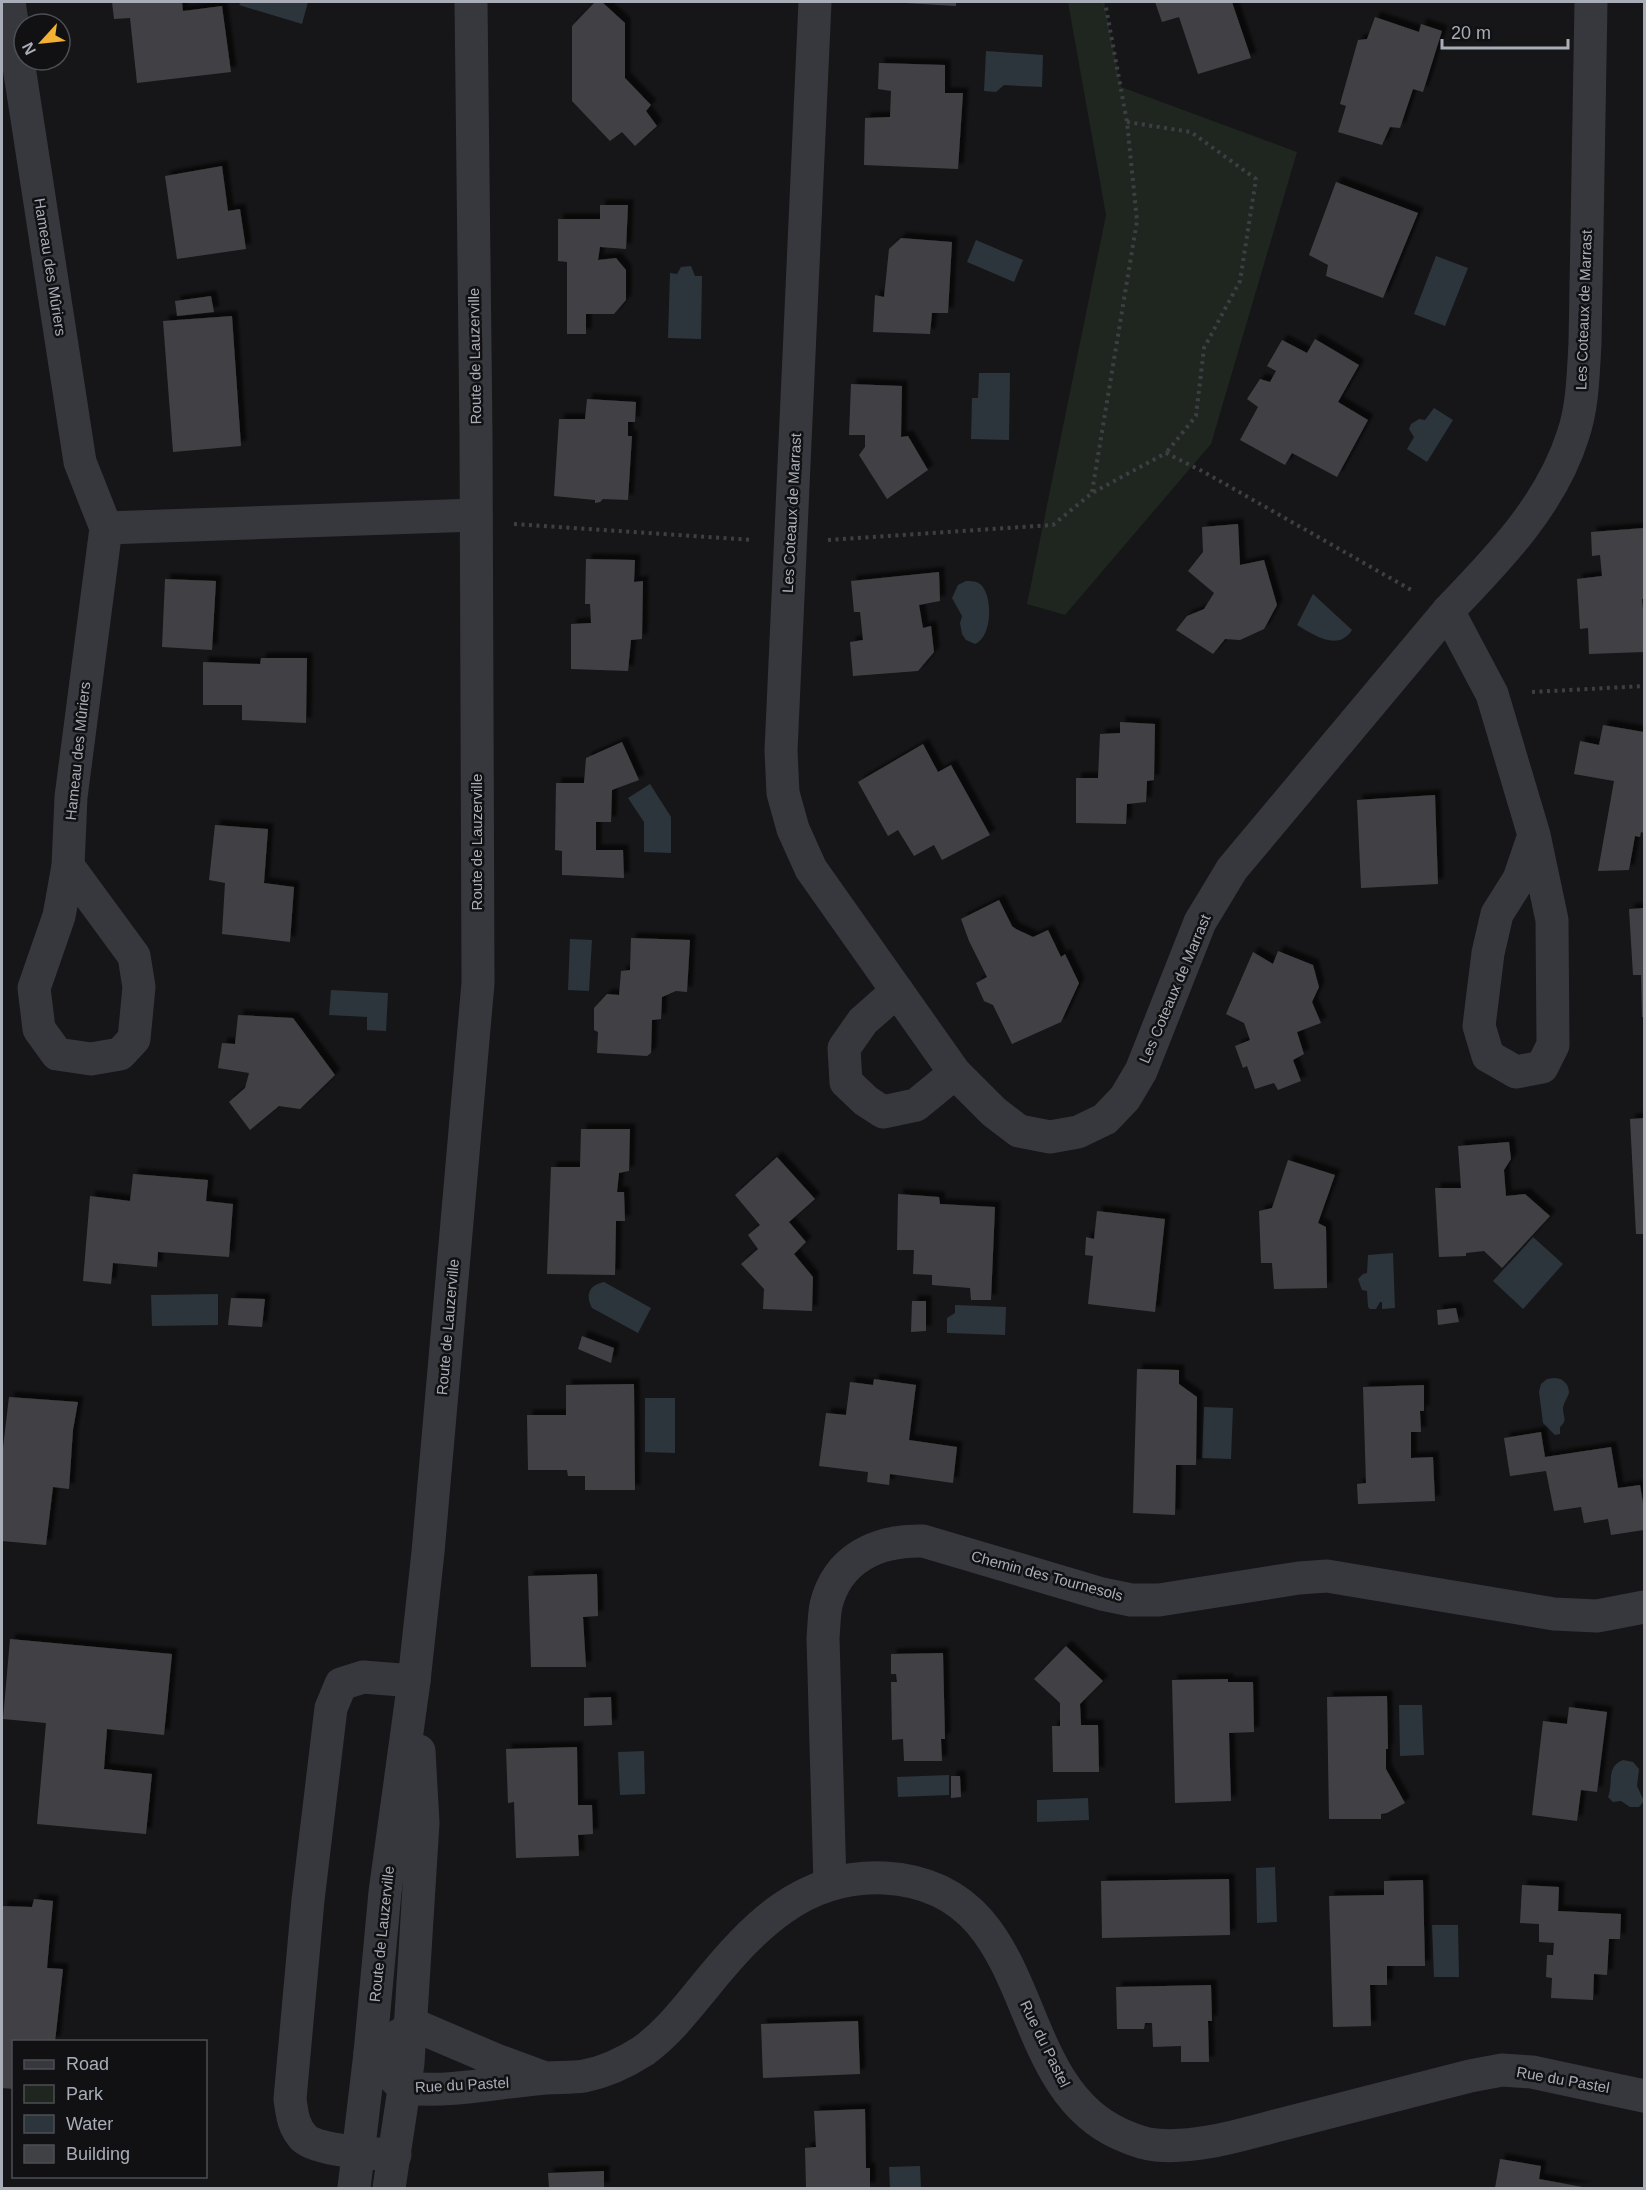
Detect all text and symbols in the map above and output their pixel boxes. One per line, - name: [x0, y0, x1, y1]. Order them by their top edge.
- north arrow: [12, 12, 72, 72]
- scale bar: [1442, 12, 1568, 50]
- text: 20 m: [1451, 23, 1491, 43]
- text: N: [19, 40, 39, 58]
- street label: Hameau des Mûriers: [31, 197, 70, 337]
- street label: Les Coteaux de Marrast: [1572, 229, 1595, 390]
- street label: Route de Lauzerville: [465, 287, 484, 425]
- street label: Les Coteaux de Marrast: [779, 432, 804, 593]
- street label: Hameau des Mûriers: [62, 681, 93, 821]
- street label: Route de Lauzerville: [468, 774, 485, 910]
- street label: Les Coteaux de Marrast: [1135, 911, 1214, 1066]
- street label: Route de Lauzerville: [433, 1258, 462, 1396]
- street label: Chemin des Tournesols: [969, 1547, 1125, 1604]
- street label: Route de Lauzerville: [366, 1865, 397, 2003]
- street label: Rue du Pastel: [1017, 1998, 1074, 2090]
- legend: [12, 2040, 207, 2178]
- text: Road: [66, 2054, 109, 2074]
- street label: Rue du Pastel: [1515, 2063, 1611, 2096]
- street label: Rue du Pastel: [414, 2074, 509, 2095]
- text: Park: [66, 2084, 104, 2104]
- text: Water: [66, 2114, 113, 2134]
- text: Building: [66, 2144, 130, 2164]

